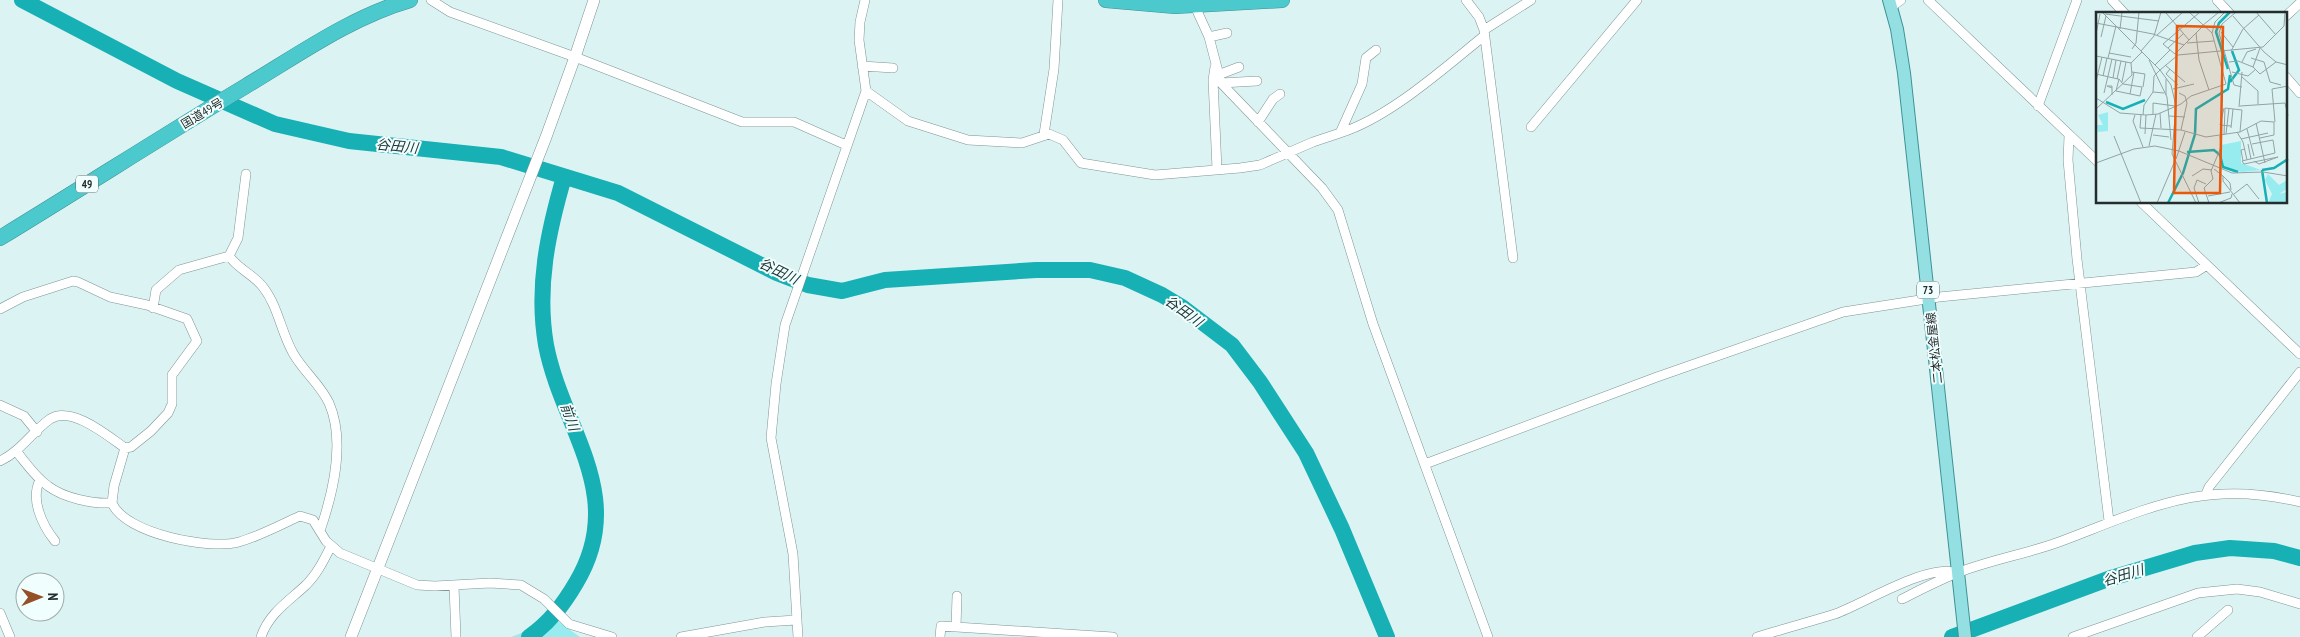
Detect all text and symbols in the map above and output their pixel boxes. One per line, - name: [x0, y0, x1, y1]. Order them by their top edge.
- inset map: [2096, 12, 2288, 204]
- street label: 国道49号: [178, 95, 226, 131]
- water label: 谷田川: [375, 135, 421, 157]
- road number: 49: [76, 175, 98, 192]
- water label: 谷田川: [756, 254, 804, 289]
- road number: 73: [1917, 282, 1939, 298]
- water label: 谷田川: [1162, 291, 1208, 332]
- street label: 二本松金屋線: [1923, 311, 1945, 385]
- water label: 前川: [557, 401, 584, 435]
- water label: 谷田川: [2100, 560, 2148, 590]
- north arrow: [15, 572, 65, 622]
- text: N: [44, 593, 62, 601]

